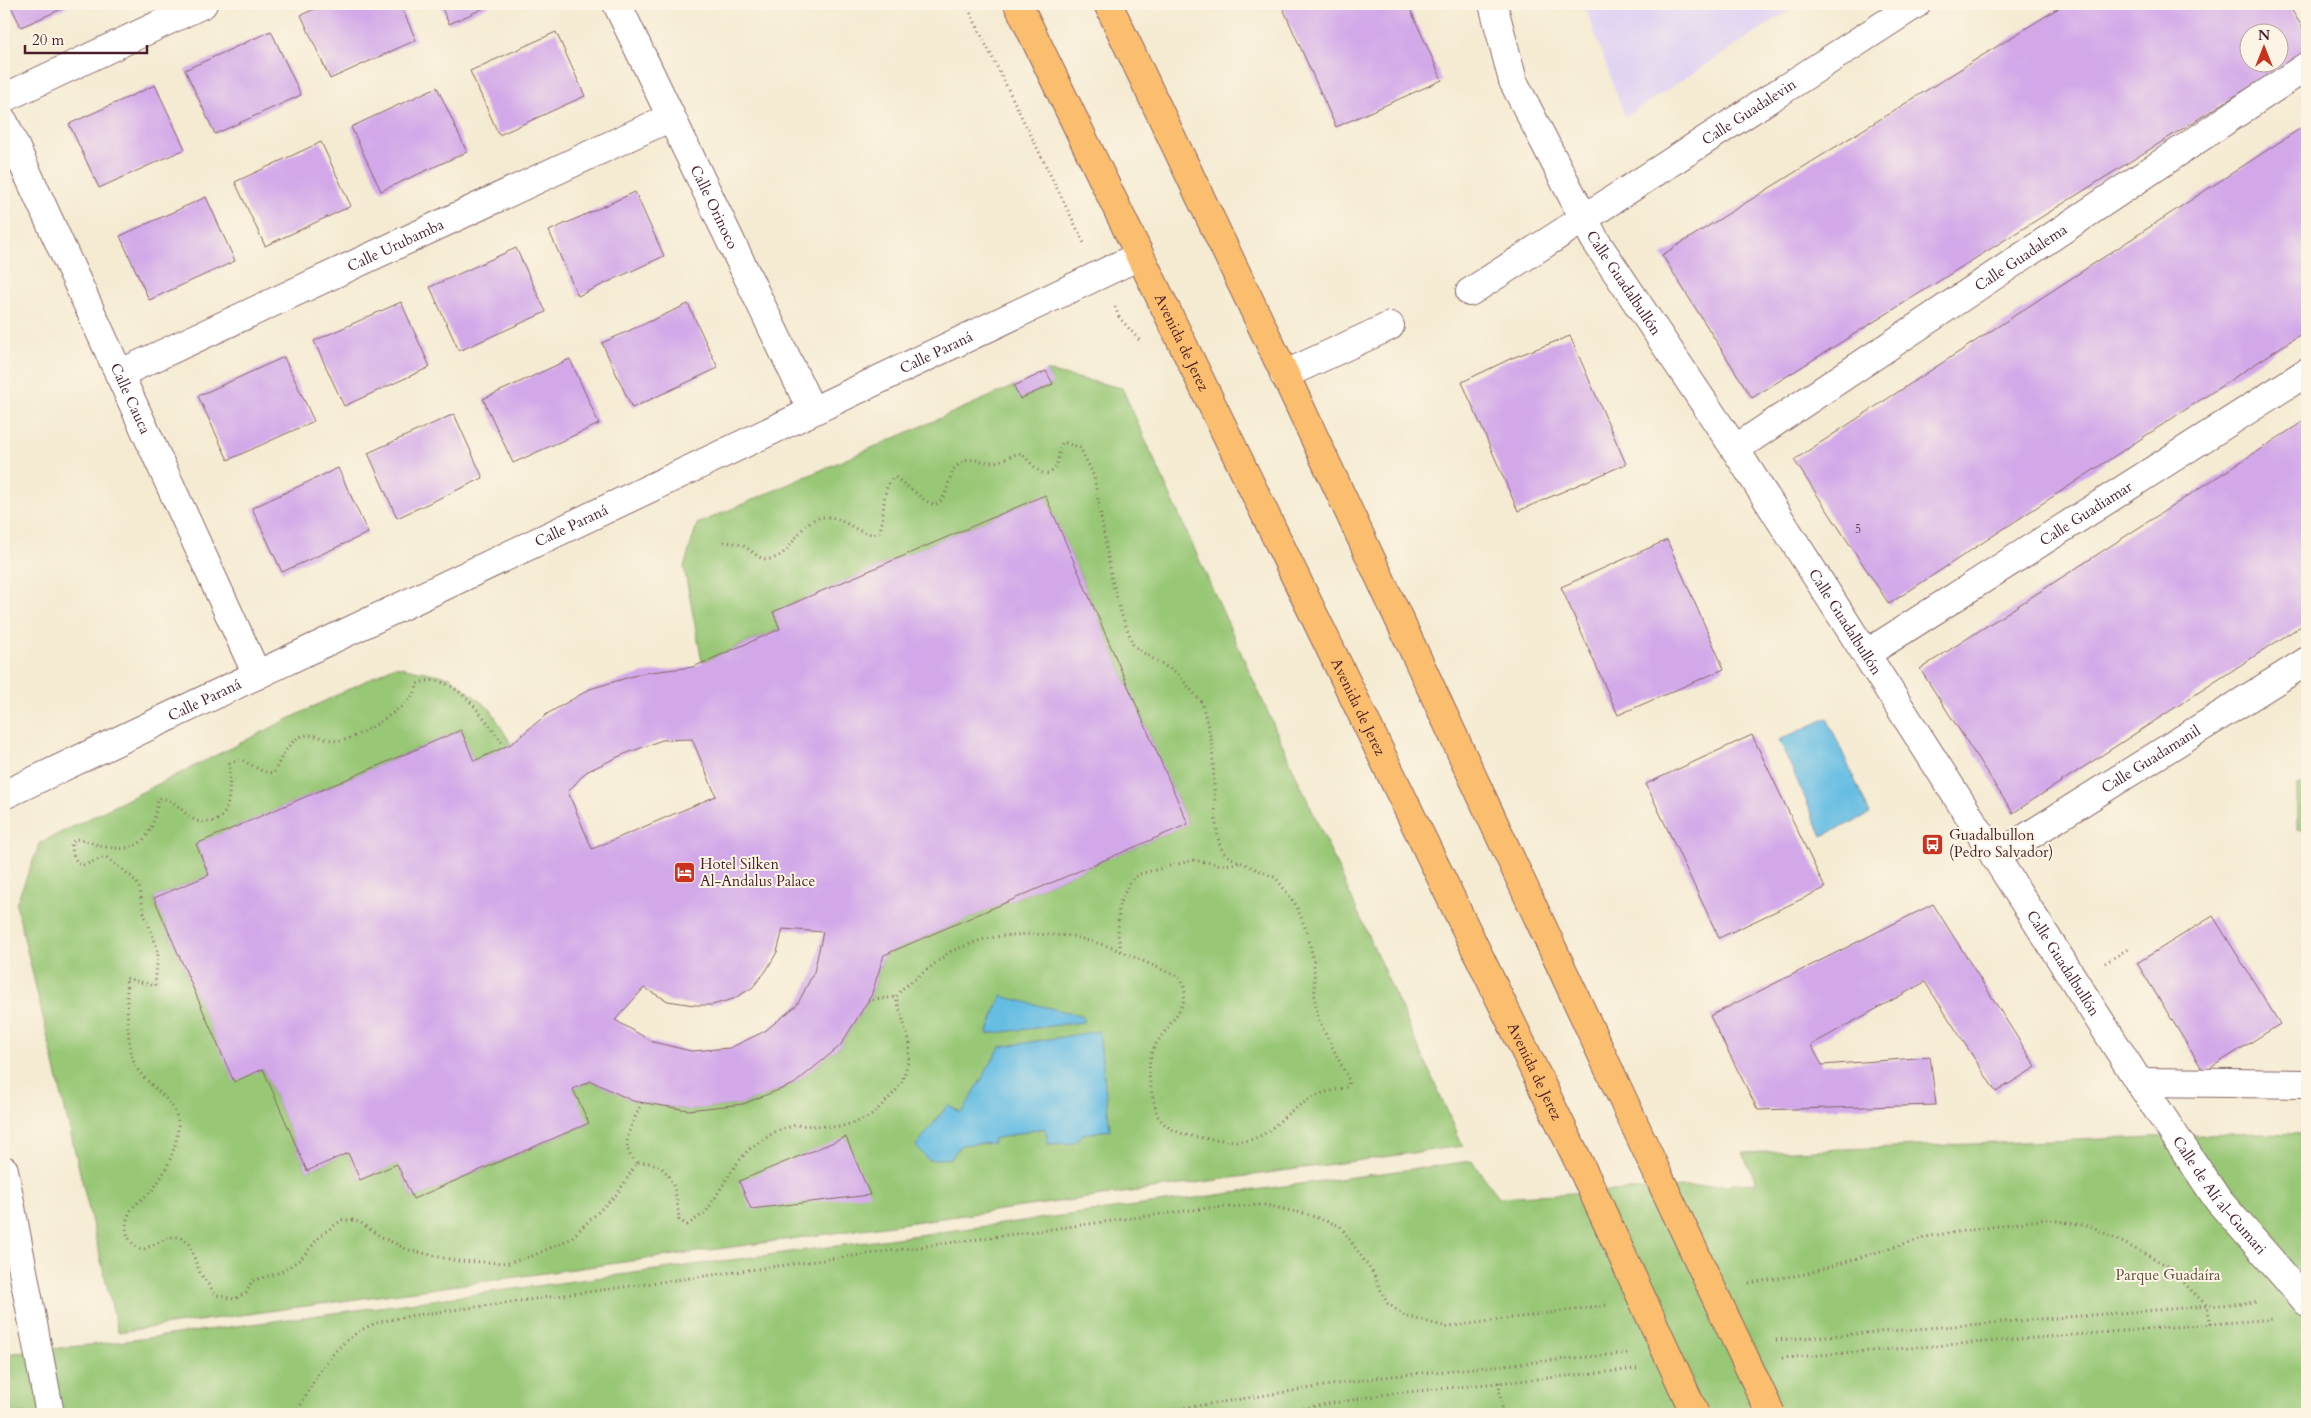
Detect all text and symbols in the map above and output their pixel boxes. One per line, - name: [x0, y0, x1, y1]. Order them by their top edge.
- scale bar: [25, 22, 148, 54]
- north arrow: [2238, 22, 2288, 72]
- text: N: [2258, 26, 2270, 45]
- text: 20 m: [32, 30, 64, 50]
- street label: Calle Guadalevin: [1698, 74, 1800, 150]
- street label: Calle Orinoco: [686, 162, 743, 252]
- street label: Calle Urubamba: [344, 214, 447, 276]
- street label: Calle Guadalema: [1971, 219, 2071, 296]
- street label: Calle Guadalbullón: [1582, 227, 1666, 339]
- street label: Avenida de Jerez: [1150, 290, 1214, 395]
- street label: Calle Paraná: [896, 326, 977, 378]
- street label: Calle Cauca: [106, 360, 156, 438]
- street label: Calle Guadiamar: [2036, 476, 2137, 550]
- street label: Calle Paraná: [531, 499, 612, 552]
- house number: 5: [1855, 521, 1861, 537]
- street label: Calle Guadalbullón: [1804, 565, 1887, 679]
- street label: Avenida de Jerez: [1326, 655, 1391, 759]
- street label: Calle Paraná: [165, 674, 245, 726]
- street label: Calle Guadamanil: [2098, 720, 2204, 798]
- place label: Guadalbullon (Pedro Salvador): [1949, 825, 2053, 862]
- bus stop icon: Guadalbullon (Pedro Salvador): [1921, 832, 1945, 856]
- place label: Hotel Silken Al-Andalus Palace: [700, 854, 815, 891]
- hotel icon: Hotel Silken Al-Andalus Palace: [672, 861, 696, 885]
- street label: Calle Guadalbullón: [2022, 906, 2105, 1020]
- street label: Avenida de Jerez: [1503, 1019, 1567, 1124]
- street label: Calle de Alí al-Gumari: [2168, 1132, 2271, 1259]
- park label: Parque Guadaíra: [2115, 1265, 2221, 1285]

